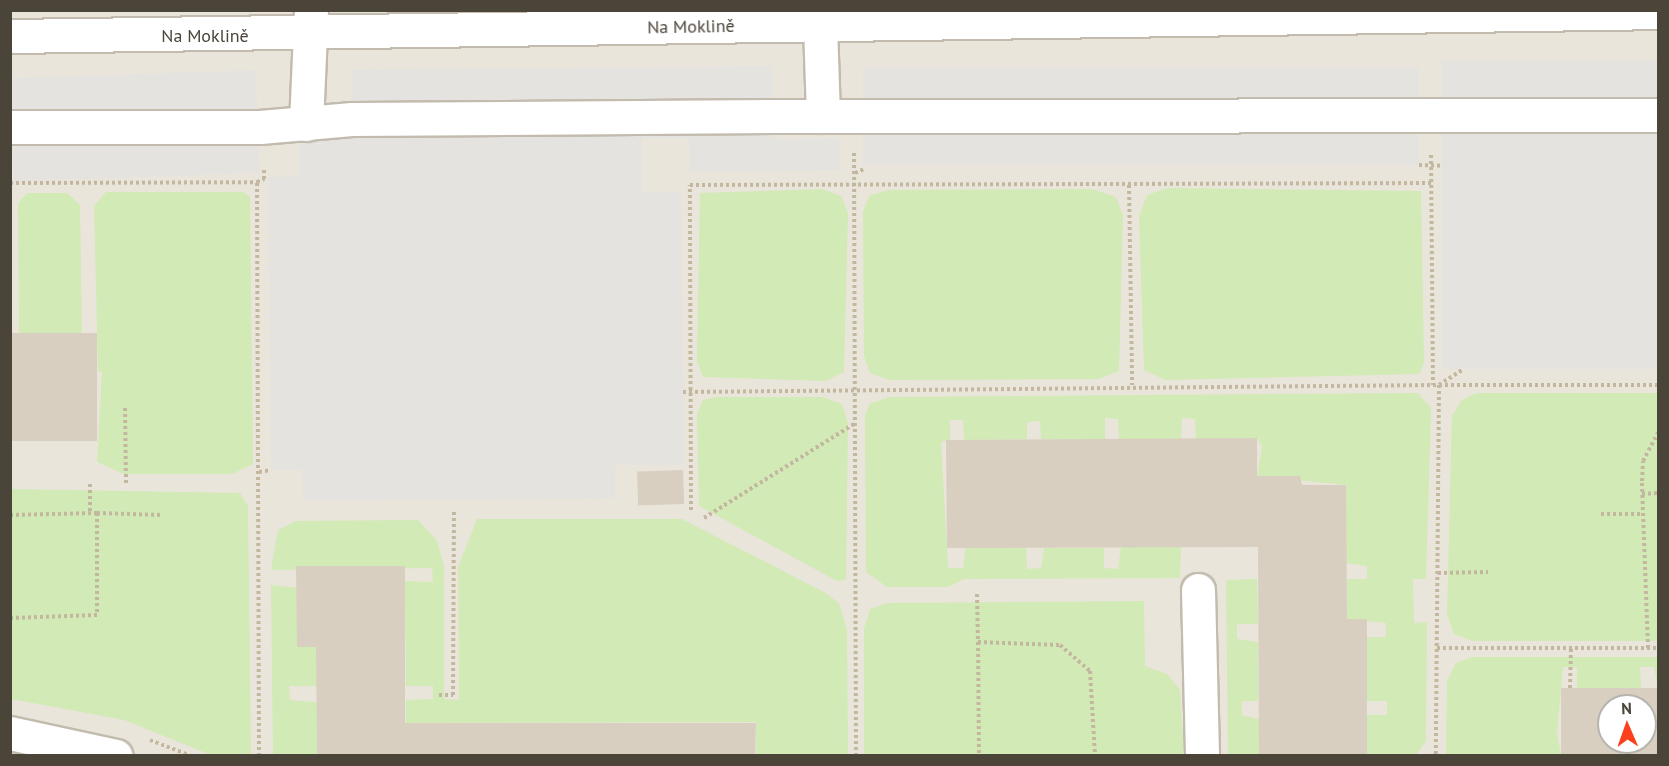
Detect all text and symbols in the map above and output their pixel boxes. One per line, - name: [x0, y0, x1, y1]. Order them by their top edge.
- street label: Na Moklině: [647, 15, 735, 39]
- street label: Na Moklině: [161, 25, 249, 47]
- north arrow: [1597, 694, 1657, 754]
- text: N: [1621, 698, 1632, 718]

